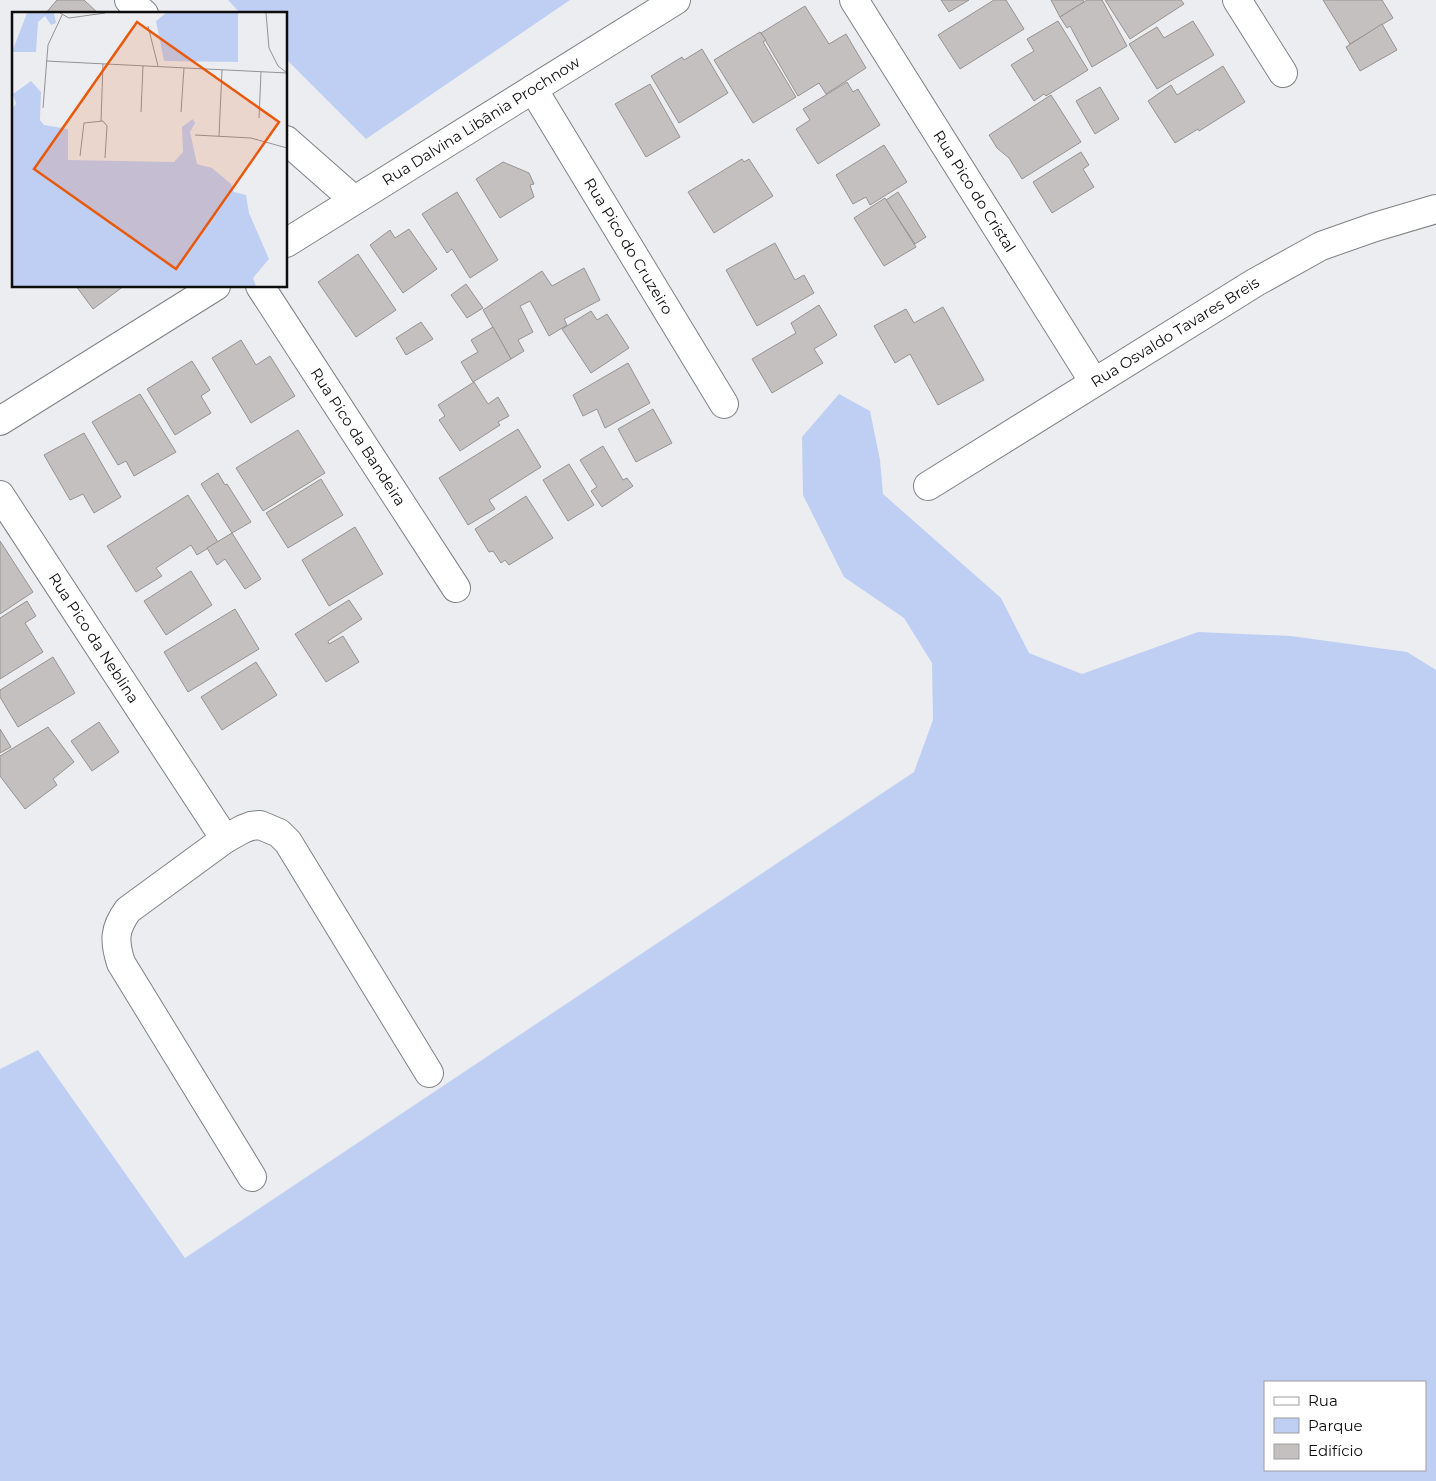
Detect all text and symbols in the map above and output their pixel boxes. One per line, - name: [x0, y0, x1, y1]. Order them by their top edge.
- inset map: [12, 12, 288, 288]
- street label: Rua Dalvina Libânia Prochnow: [378, 52, 584, 190]
- street label: Rua Pico do Cristal: [929, 127, 1020, 256]
- street label: Rua Pico do Cruzeiro: [580, 174, 677, 318]
- street label: Rua Osvaldo Tavares Breis: [1087, 272, 1263, 391]
- street label: Rua Pico da Bandeira: [307, 364, 410, 509]
- street label: Rua Pico da Neblina: [45, 569, 143, 707]
- legend: [1264, 1381, 1426, 1471]
- text: Rua: [1308, 1391, 1338, 1410]
- text: Parque: [1308, 1416, 1363, 1435]
- text: Edifício: [1308, 1441, 1363, 1460]

